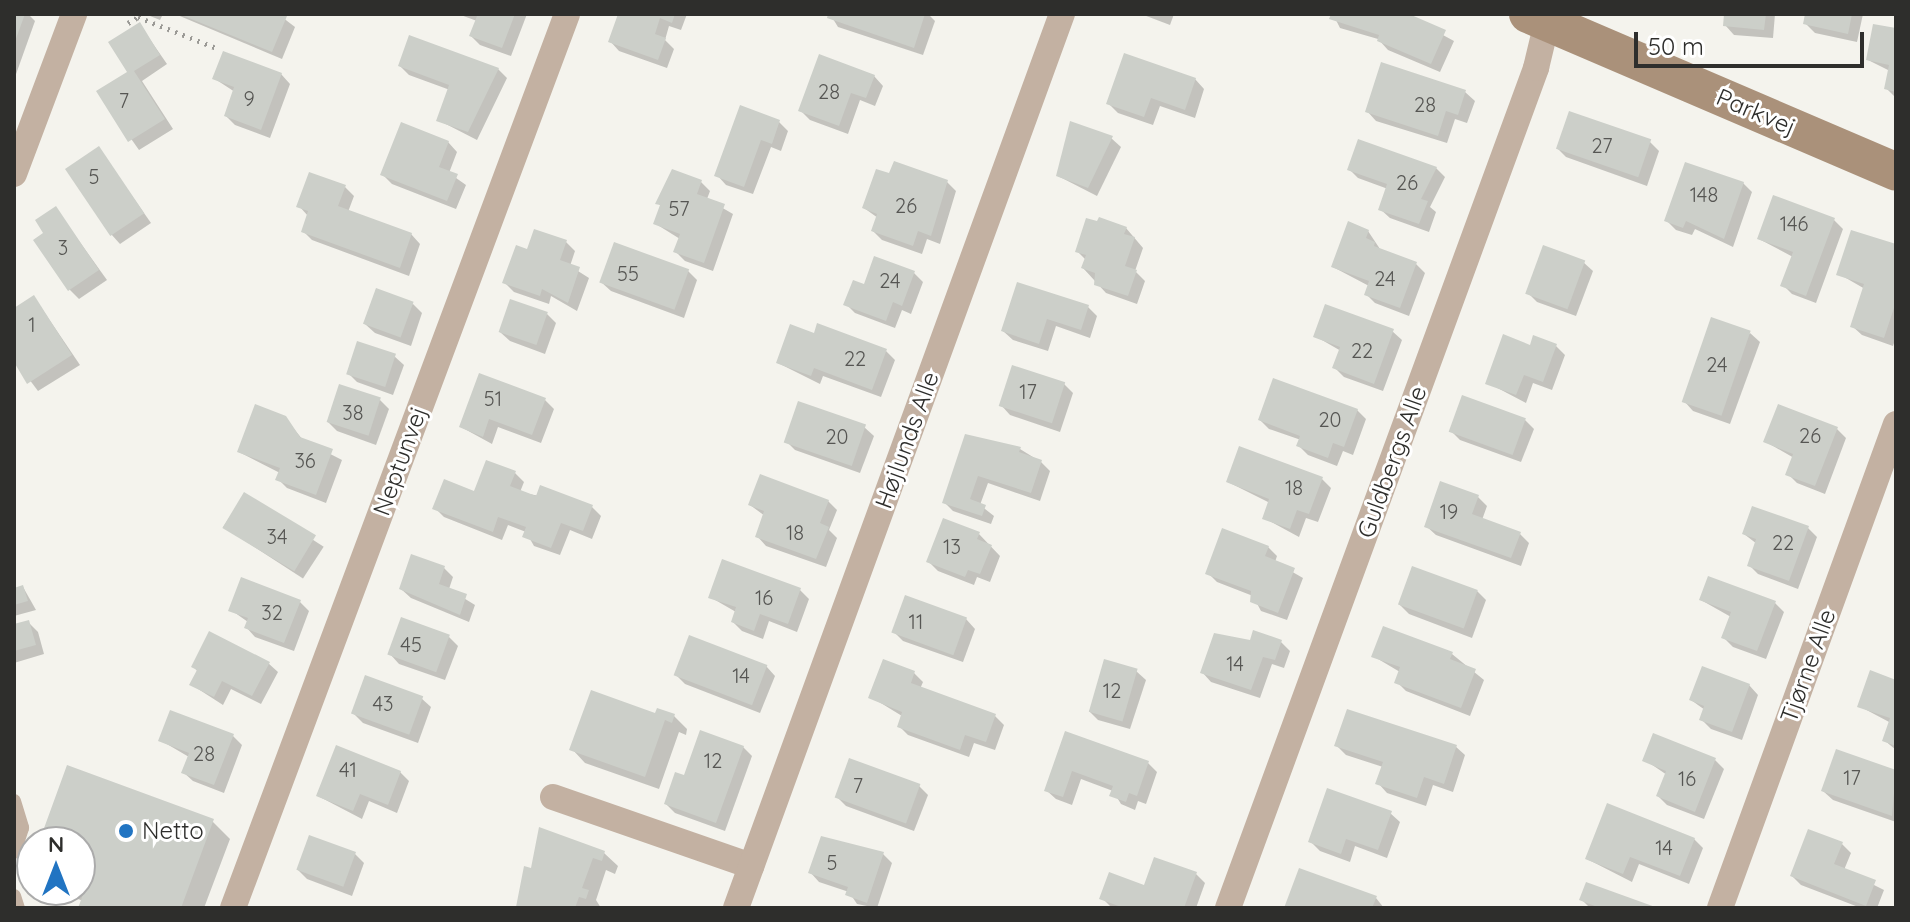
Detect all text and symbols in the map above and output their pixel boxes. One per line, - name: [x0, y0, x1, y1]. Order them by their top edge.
- scale bar: [1638, 16, 1868, 66]
- text: 50 m: [1648, 31, 1704, 61]
- house number: 28: [818, 79, 840, 103]
- street label: Parkvej: [1712, 82, 1800, 142]
- house number: 9: [243, 86, 255, 110]
- house number: 7: [119, 88, 129, 112]
- house number: 28: [1414, 92, 1436, 116]
- house number: 27: [1592, 133, 1612, 157]
- house number: 5: [89, 164, 99, 188]
- house number: 26: [1396, 170, 1418, 194]
- house number: 148: [1690, 182, 1718, 206]
- house number: 26: [895, 193, 917, 217]
- house number: 57: [668, 196, 690, 220]
- house number: 146: [1780, 211, 1808, 235]
- house number: 3: [58, 235, 68, 259]
- house number: 55: [617, 261, 639, 285]
- house number: 24: [1374, 266, 1396, 290]
- house number: 24: [879, 268, 901, 292]
- house number: 1: [28, 312, 36, 336]
- house number: 22: [1351, 338, 1373, 362]
- house number: 22: [844, 346, 866, 370]
- house number: 24: [1706, 352, 1728, 376]
- street label: Højlunds Alle: [869, 368, 945, 512]
- house number: 17: [1019, 379, 1037, 403]
- street label: Guldbergs Alle: [1351, 382, 1433, 542]
- house number: 51: [484, 386, 502, 410]
- house number: 38: [342, 400, 364, 424]
- street label: Neptunvej: [367, 403, 433, 519]
- house number: 20: [1319, 407, 1341, 431]
- house number: 26: [1799, 423, 1821, 447]
- house number: 20: [826, 424, 848, 448]
- house number: 36: [294, 448, 316, 472]
- house number: 18: [1285, 475, 1303, 499]
- house number: 19: [1440, 499, 1458, 523]
- house number: 18: [786, 520, 804, 544]
- house number: 34: [266, 524, 288, 548]
- house number: 22: [1772, 530, 1794, 554]
- house number: 13: [943, 534, 961, 558]
- house number: 16: [755, 585, 773, 609]
- house number: 32: [261, 600, 283, 624]
- street label: Tjørne Alle: [1774, 605, 1842, 727]
- house number: 11: [909, 609, 923, 633]
- house number: 45: [400, 632, 422, 656]
- house number: 14: [1226, 651, 1244, 675]
- house number: 14: [732, 663, 750, 687]
- house number: 12: [1103, 678, 1121, 702]
- house number: 43: [372, 691, 394, 715]
- house number: 28: [193, 741, 215, 765]
- house number: 12: [704, 748, 722, 772]
- house number: 41: [339, 757, 357, 781]
- house number: 17: [1843, 765, 1861, 789]
- house number: 16: [1678, 766, 1696, 790]
- house number: 7: [853, 773, 863, 797]
- place label: Netto: [142, 817, 204, 845]
- marker: Netto: [117, 822, 135, 840]
- north arrow: [16, 826, 96, 906]
- text: N: [48, 830, 64, 858]
- house number: 14: [1655, 835, 1673, 859]
- house number: 5: [827, 850, 837, 874]

